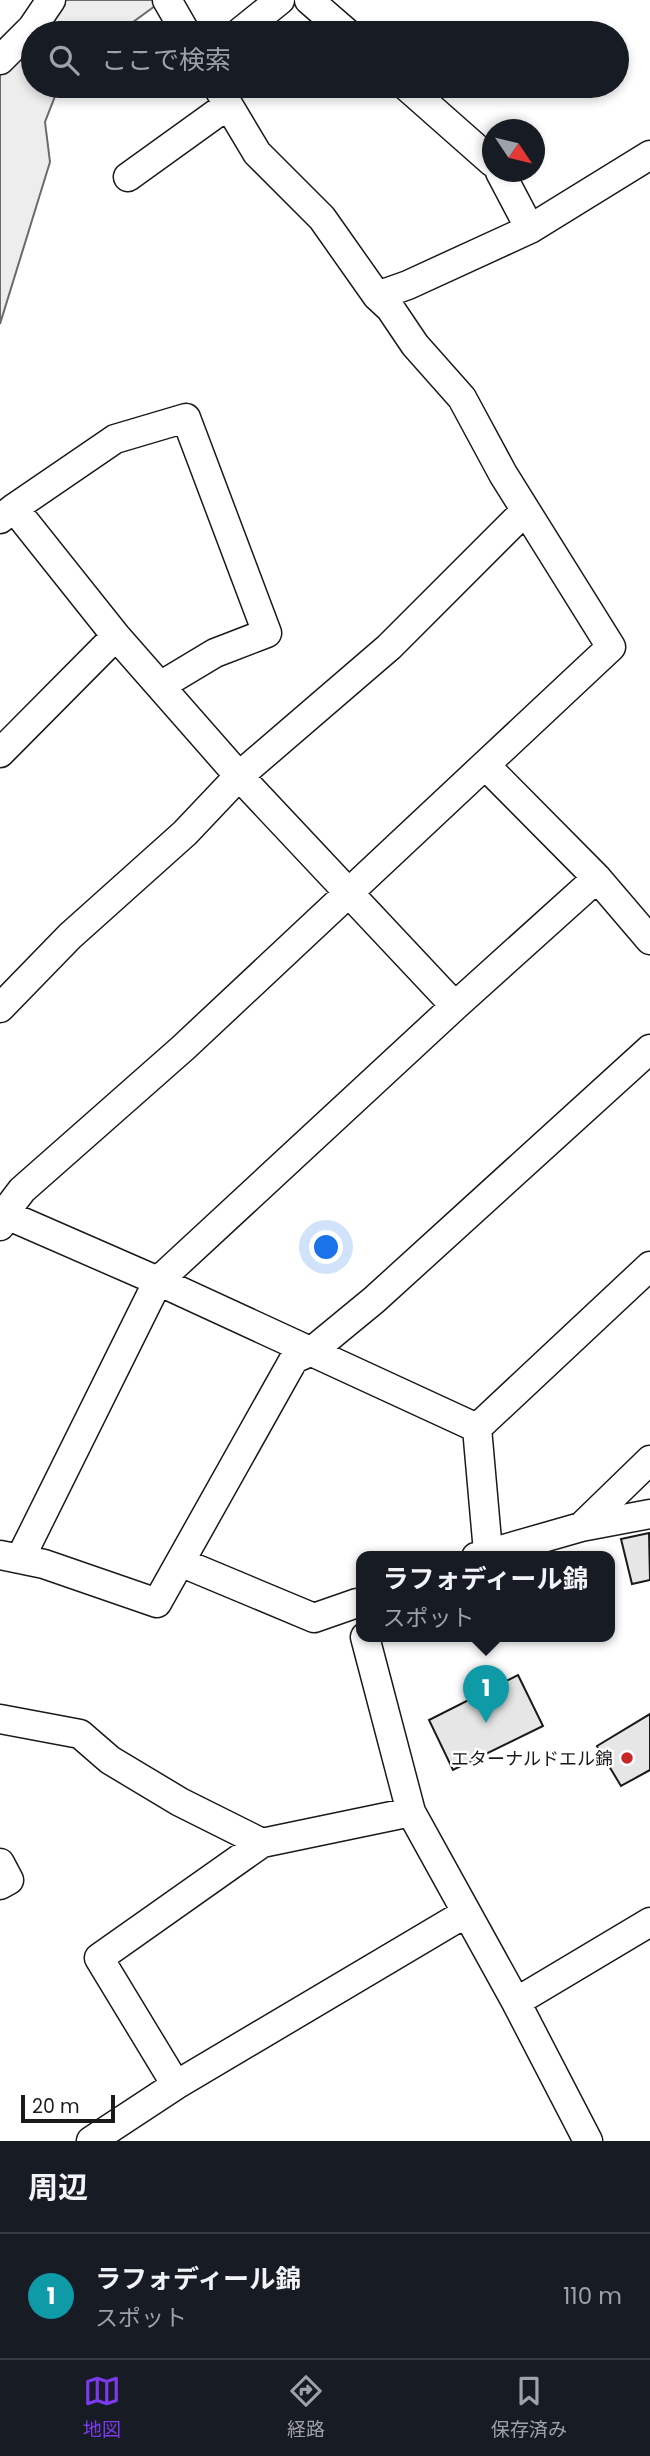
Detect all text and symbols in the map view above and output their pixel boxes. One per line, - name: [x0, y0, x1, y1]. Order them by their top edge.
- search box: [21, 21, 629, 98]
- icon: search: [45, 41, 83, 79]
- text: ここで検索: [101, 42, 231, 78]
- north arrow: [482, 119, 545, 182]
- your location: [309, 1230, 343, 1264]
- popup: [356, 1551, 615, 1642]
- text: ラフォディール錦: [382, 1561, 589, 1597]
- text: スポット: [382, 1602, 474, 1634]
- pin: 1: [463, 1665, 509, 1723]
- place label: エターナルドエル錦: [451, 1746, 613, 1771]
- marker: エターナルドエル錦: [619, 1750, 635, 1766]
- scale bar: [21, 2092, 116, 2124]
- text: 20 m: [32, 2093, 80, 2120]
- text: 周辺: [28, 2166, 88, 2209]
- text: ラフォディール錦: [95, 2261, 301, 2297]
- text: 1: [47, 2280, 55, 2312]
- text: 110 m: [563, 2280, 622, 2312]
- text: スポット: [95, 2302, 187, 2334]
- tab: 地図: [83, 2372, 121, 2444]
- tab: 経路: [287, 2372, 325, 2444]
- tab: 保存済み: [491, 2372, 567, 2444]

